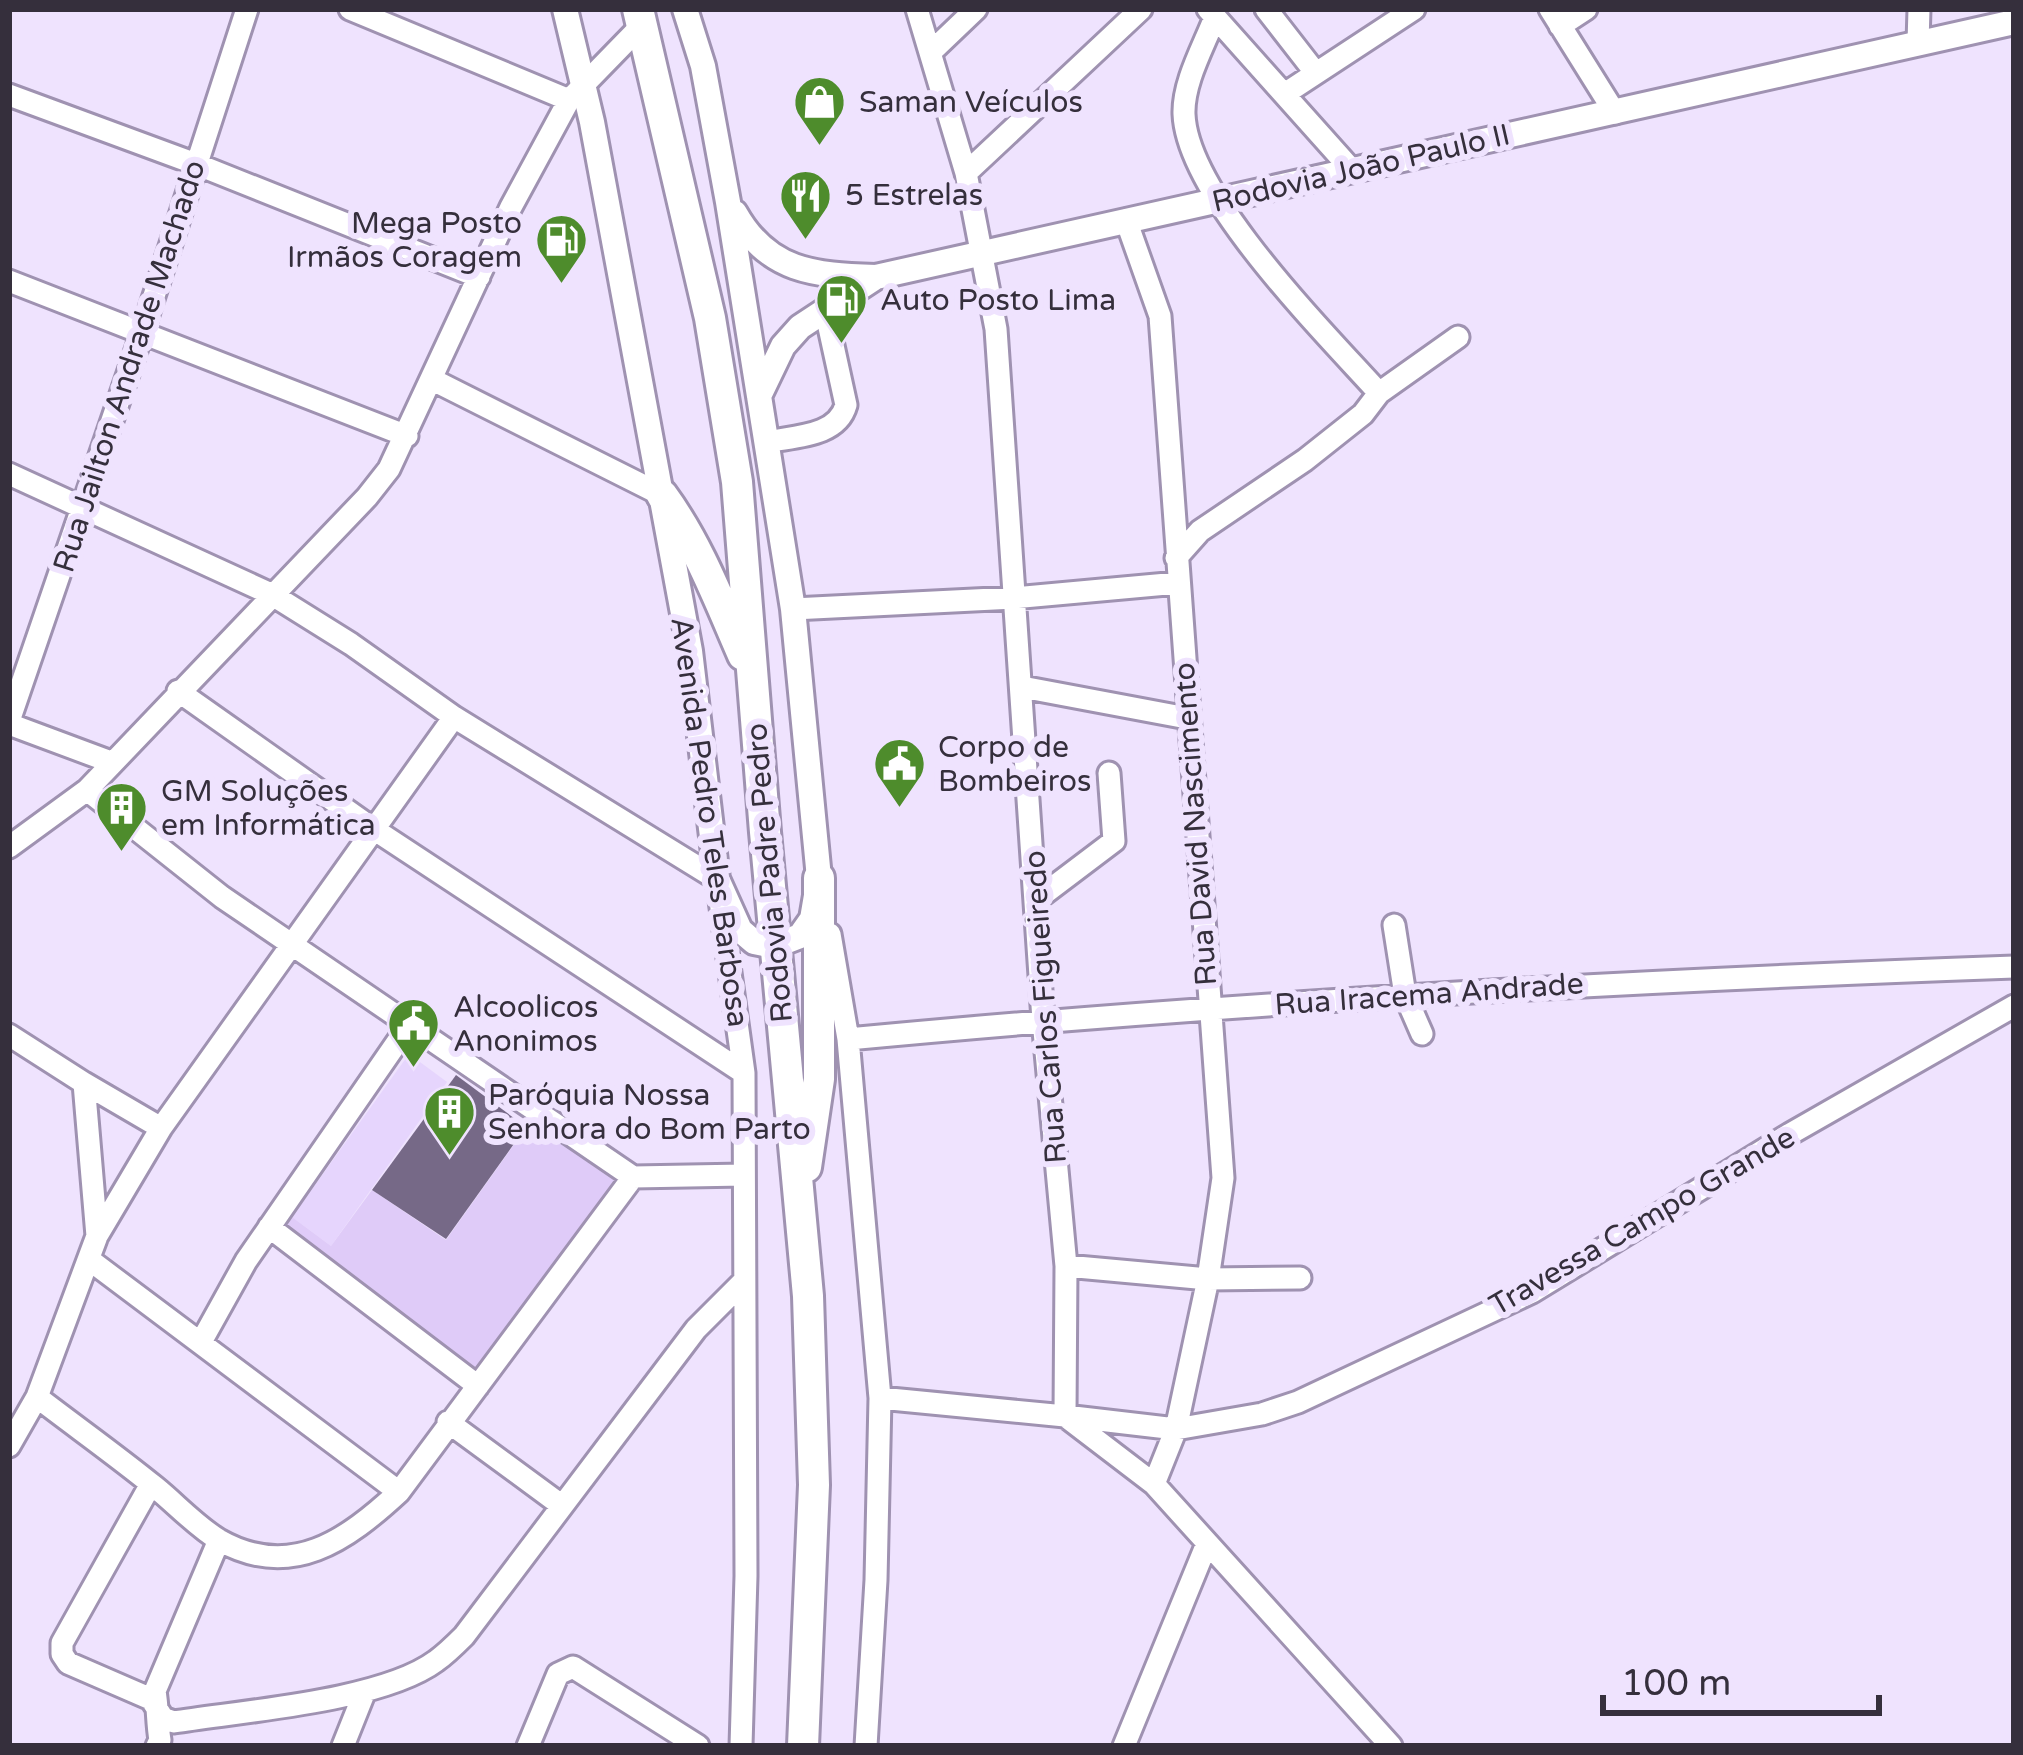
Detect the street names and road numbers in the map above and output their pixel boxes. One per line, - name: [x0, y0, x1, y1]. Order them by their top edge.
- street label: Rodovia João Paulo II: [1208, 116, 1514, 221]
- street label: Rua Jailton Andrade Machado: [45, 155, 214, 577]
- street label: Avenida Pedro Teles Barbosa: [662, 615, 757, 1029]
- street label: Rua David Nascimento: [1166, 661, 1225, 987]
- street label: Rodovia Padre Pedro: [738, 722, 801, 1024]
- street label: Rua Carlos Figueiredo: [1016, 849, 1075, 1165]
- street label: Rua Iracema Andrade: [1273, 965, 1585, 1024]
- street label: Travessa Campo Grande: [1483, 1119, 1801, 1324]

